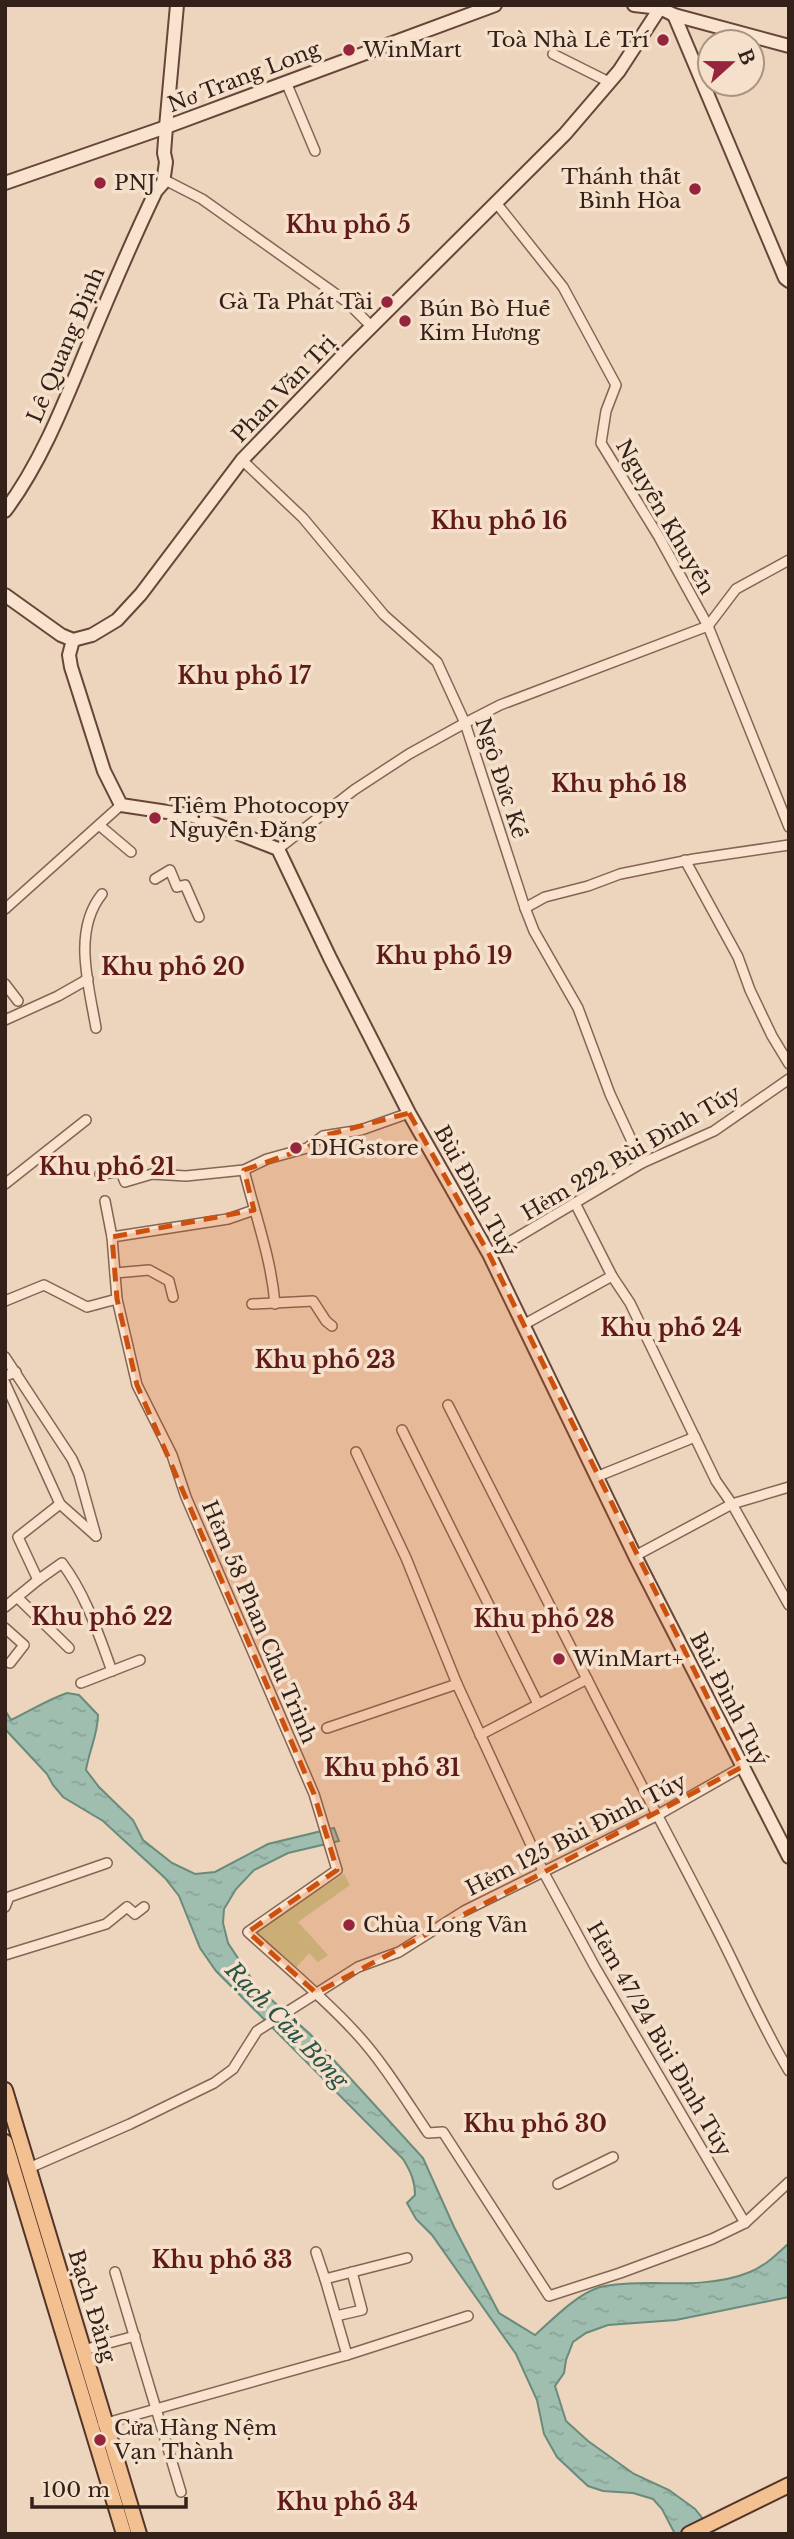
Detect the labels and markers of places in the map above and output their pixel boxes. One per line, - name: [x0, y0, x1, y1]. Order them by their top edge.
- place label: Toà Nhà Lê Trí: [487, 27, 650, 53]
- marker: Toà Nhà Lê Trí: [655, 32, 671, 48]
- place label: WinMart: [362, 37, 462, 63]
- marker: WinMart: [341, 42, 357, 58]
- place label: Thánh thất Bình Hòa: [561, 164, 681, 214]
- place label: PNJ: [114, 170, 156, 196]
- marker: PNJ: [92, 175, 108, 191]
- marker: Thánh thất Bình Hòa: [687, 181, 703, 197]
- place label: Gà Ta Phát Tài: [219, 289, 373, 315]
- marker: Gà Ta Phát Tài: [379, 294, 395, 310]
- place label: Bún Bò Huế Kim Hương: [419, 296, 551, 346]
- marker: Bún Bò Huế Kim Hương: [397, 313, 413, 329]
- place label: Tiệm Photocopy Nguyễn Đặng: [169, 793, 350, 843]
- marker: Tiệm Photocopy Nguyễn Đặng: [147, 810, 163, 826]
- place label: DHGstore: [310, 1135, 419, 1161]
- marker: DHGstore: [288, 1140, 304, 1156]
- place label: WinMart+: [572, 1646, 683, 1672]
- marker: WinMart+: [551, 1651, 567, 1667]
- place label: Chùa Long Vân: [363, 1912, 527, 1938]
- marker: Chùa Long Vân: [341, 1917, 357, 1933]
- place label: Cửa Hàng Nệm Vạn Thành: [113, 2415, 278, 2465]
- marker: Cửa Hàng Nệm Vạn Thành: [92, 2432, 108, 2448]

